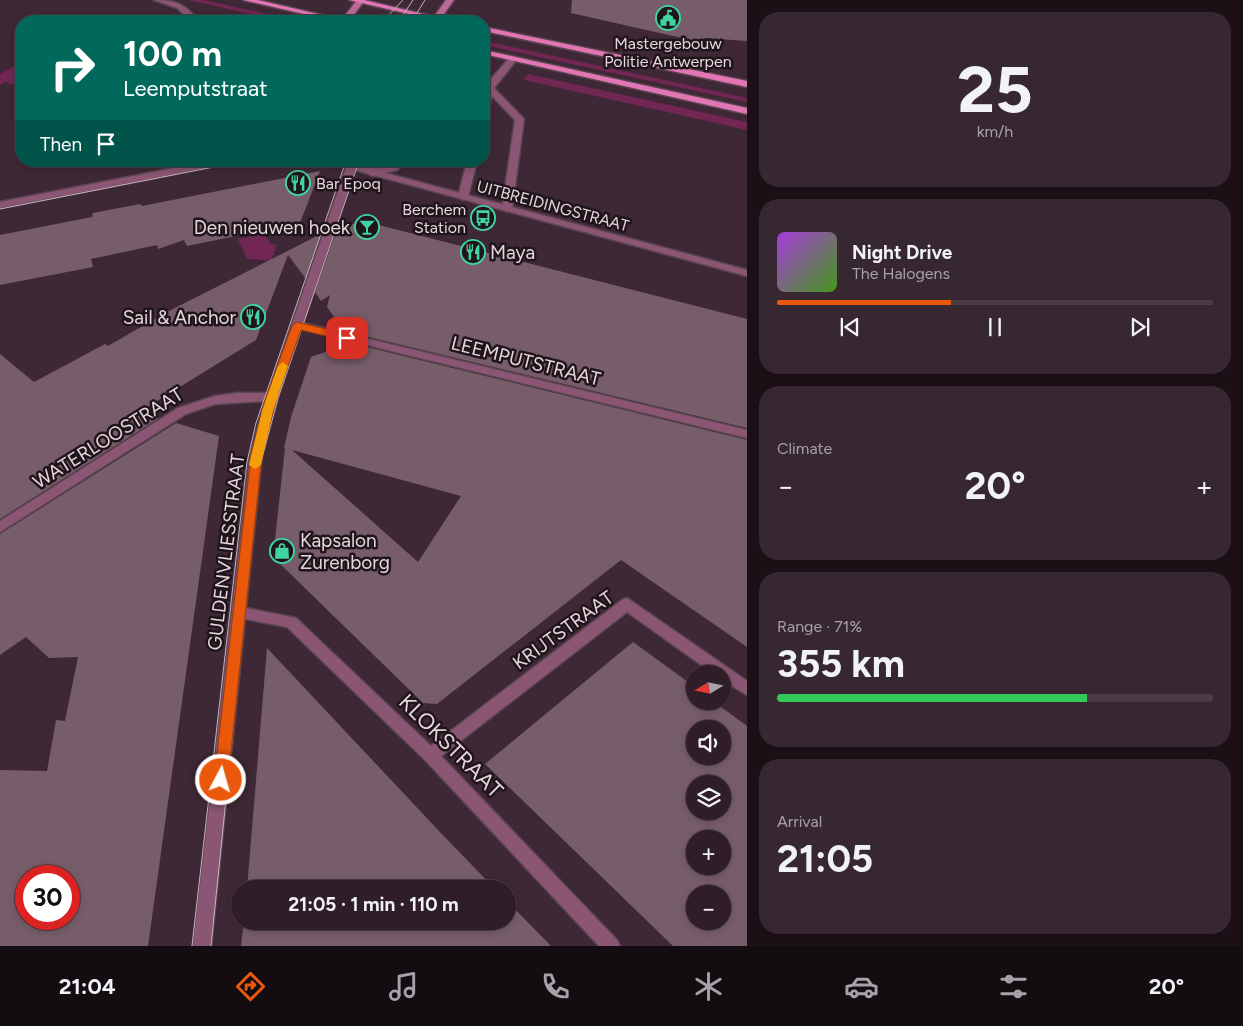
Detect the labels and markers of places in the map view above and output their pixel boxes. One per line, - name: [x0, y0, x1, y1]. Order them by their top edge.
- public building icon: Mastergebouw Politie Antwerpen: [655, 5, 681, 31]
- place label: Mastergebouw Politie Antwerpen: [604, 34, 732, 71]
- restaurant icon: Bar Epoq: [285, 170, 311, 196]
- place label: Bar Epoq: [316, 174, 381, 193]
- place label: Berchem Station: [402, 200, 466, 237]
- bus stop icon: Berchem Station: [470, 205, 496, 231]
- bar icon: Den nieuwen hoek: [354, 214, 380, 240]
- place label: Den nieuwen hoek: [194, 216, 351, 239]
- restaurant icon: Maya: [460, 239, 486, 265]
- place label: Maya: [490, 241, 535, 264]
- restaurant icon: Sail & Anchor: [240, 304, 266, 330]
- place label: Sail & Anchor: [123, 306, 237, 329]
- pin: [326, 317, 368, 359]
- place label: Kapsalon Zurenborg: [300, 529, 390, 574]
- shop icon: Kapsalon Zurenborg: [269, 538, 295, 564]

